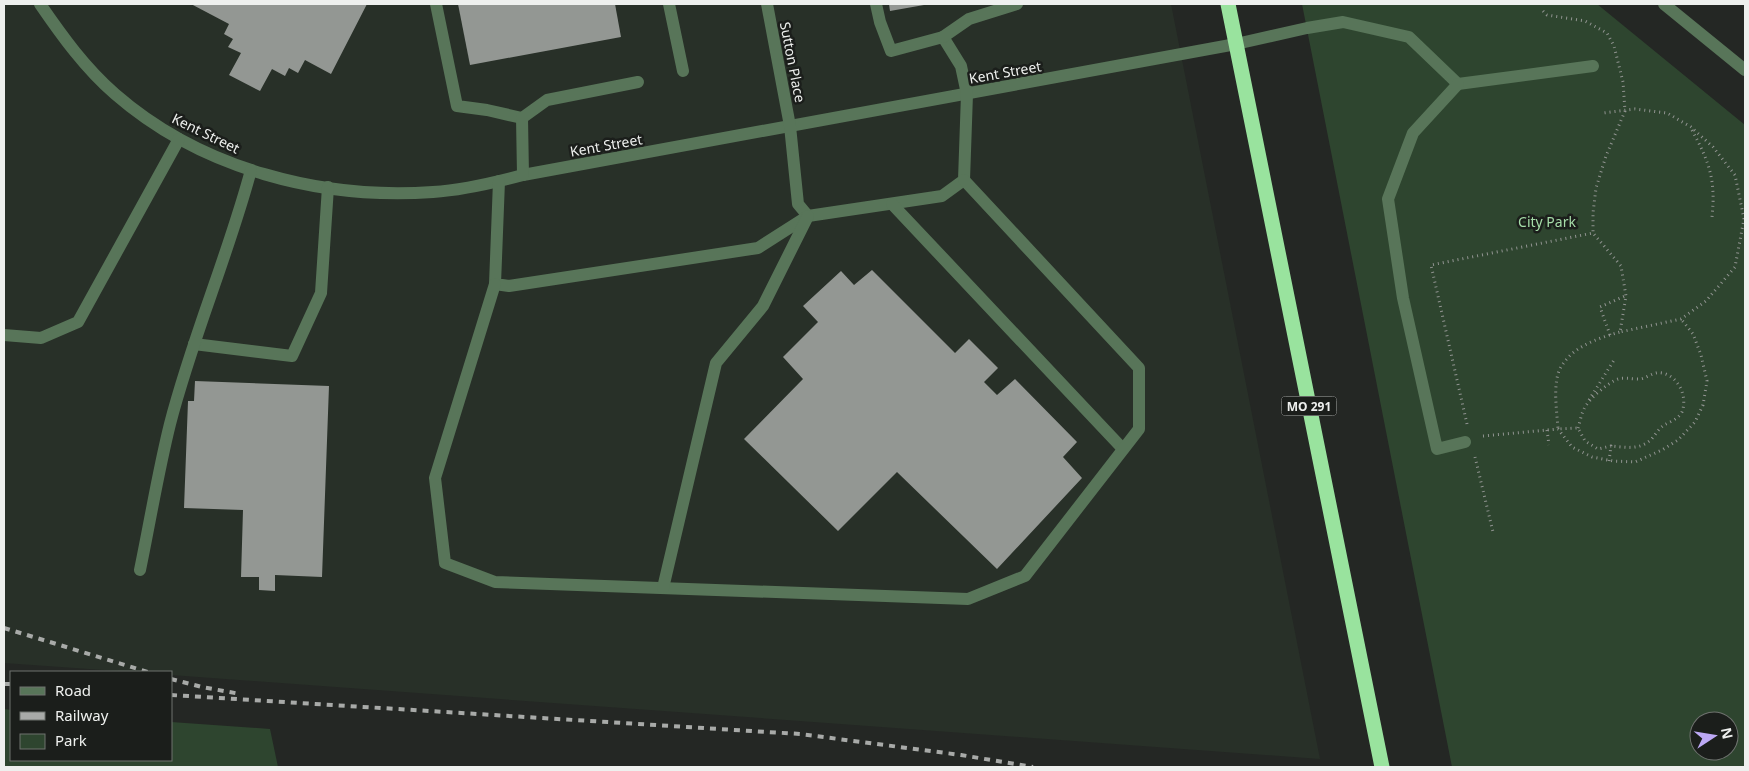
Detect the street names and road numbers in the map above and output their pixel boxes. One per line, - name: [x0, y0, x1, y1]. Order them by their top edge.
- street label: Sutton Place: [776, 20, 810, 104]
- street label: Kent Street: [967, 56, 1043, 88]
- street label: Kent Street: [169, 108, 243, 158]
- street label: Kent Street: [568, 129, 644, 161]
- road number: MO 291: [1282, 396, 1336, 416]

